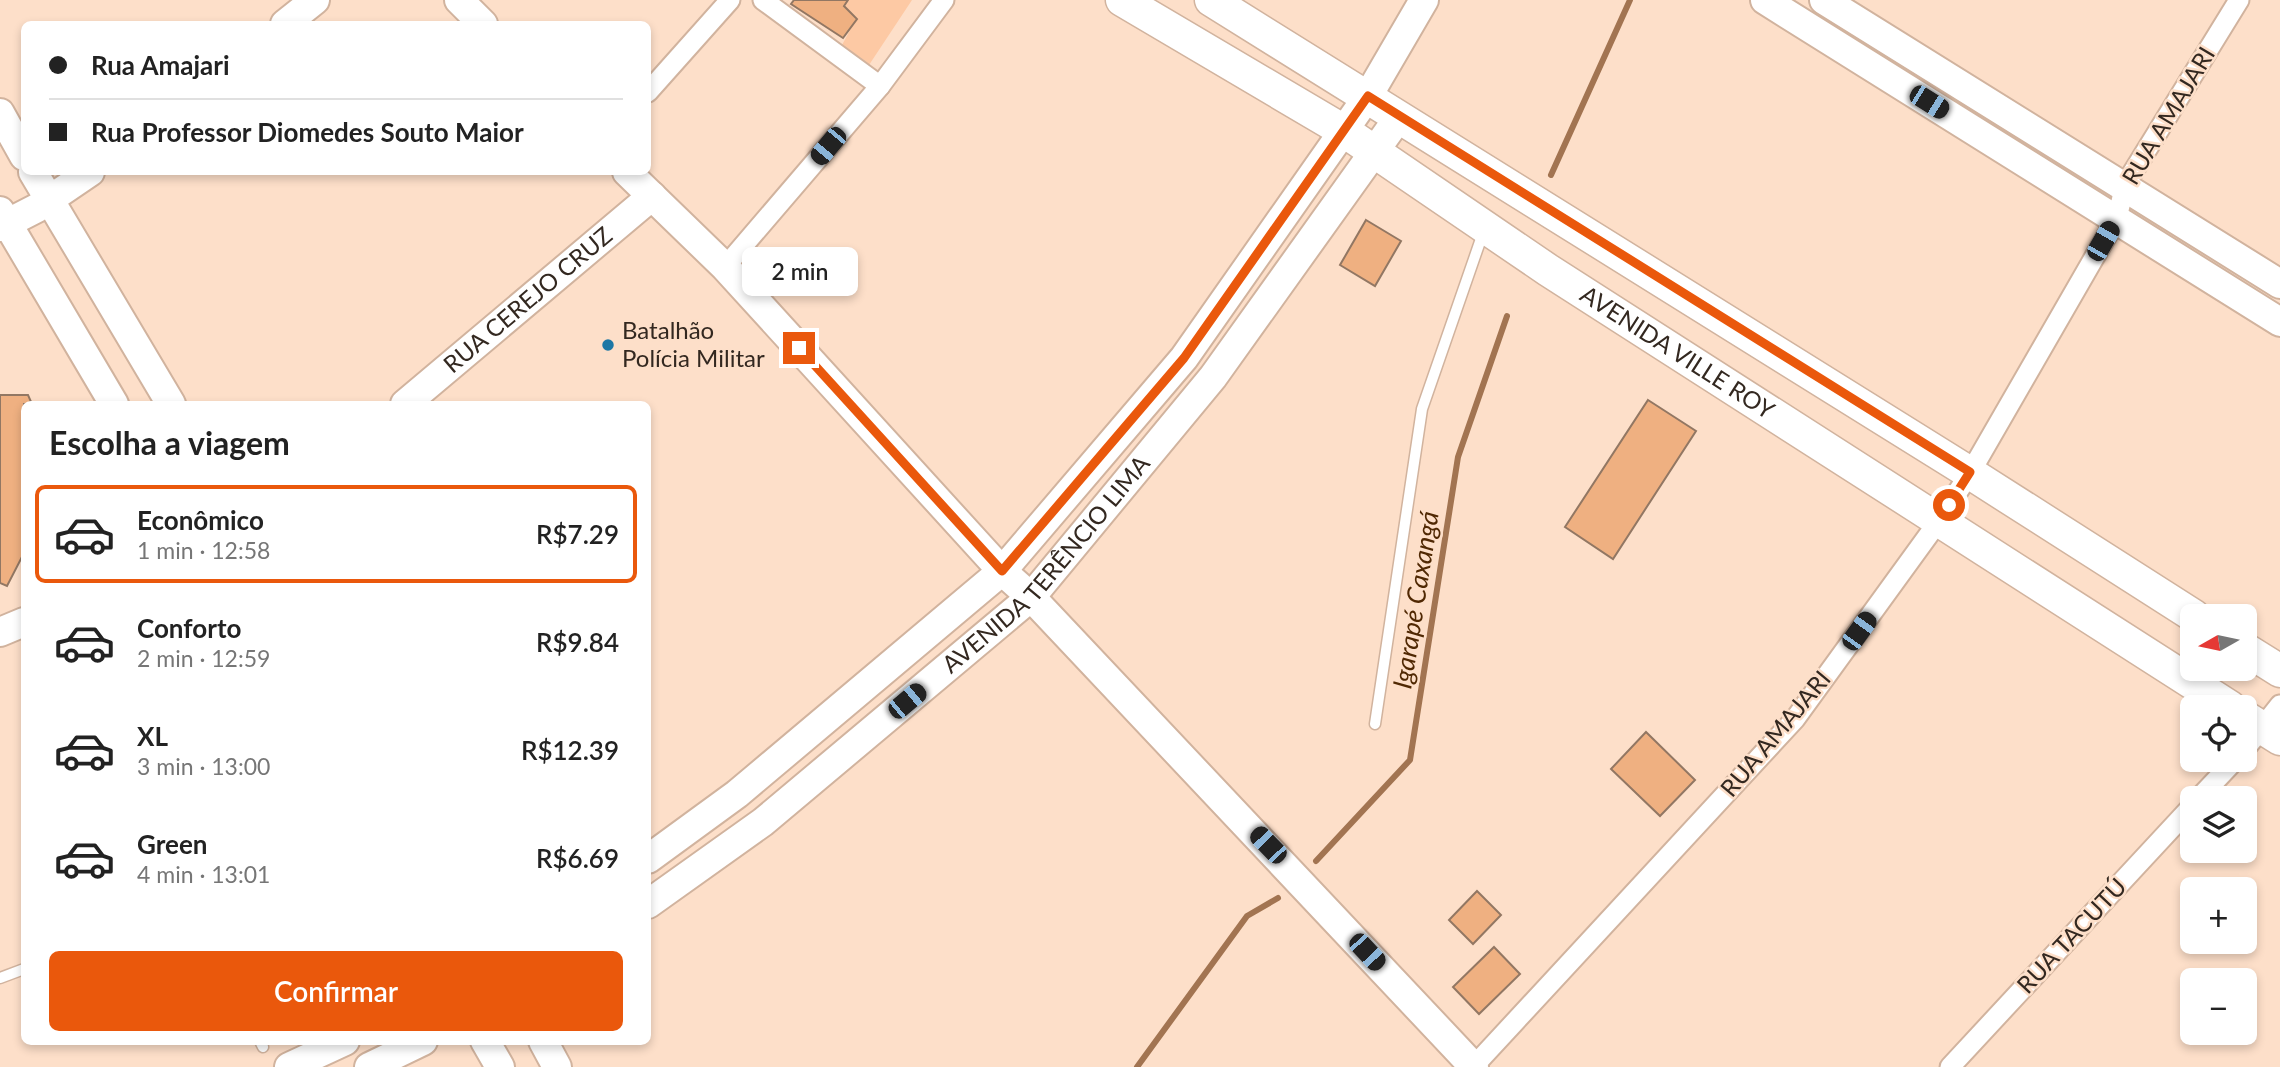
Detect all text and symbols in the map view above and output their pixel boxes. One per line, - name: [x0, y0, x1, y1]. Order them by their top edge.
- street label: RUA AMAJARI: [2115, 41, 2220, 189]
- text: Rua Amajari: [91, 49, 230, 81]
- car: [1906, 82, 1953, 122]
- text: Rua Professor Diomedes Souto Maior: [91, 116, 524, 148]
- car: [807, 123, 850, 169]
- car: [2084, 218, 2123, 264]
- street label: RUA CEREJO CRUZ: [437, 220, 617, 378]
- callout: 2 min: [741, 246, 857, 296]
- text: 2 min: [772, 257, 828, 285]
- street label: AVENIDA VILLE ROY: [1576, 279, 1780, 424]
- place label: Batalhão Polícia Militar: [622, 315, 765, 372]
- route end: [783, 332, 815, 364]
- marker: Batalhão Polícia Militar: [600, 337, 616, 353]
- text: Escolha a viagem: [49, 423, 290, 462]
- street label: AVENIDA TERÊNCIO LIMA: [936, 448, 1155, 678]
- route start: [1933, 489, 1965, 521]
- icon: car: [53, 503, 116, 566]
- text: Econômico: [137, 504, 264, 536]
- water label: Igarapé Caxangá: [1385, 508, 1445, 691]
- text: R$7.29: [536, 518, 619, 550]
- text: 1 min · 12:58: [137, 536, 270, 564]
- north arrow: [2180, 604, 2258, 681]
- map controls: [2180, 604, 2257, 1045]
- car: [1839, 608, 1880, 654]
- icon: car: [53, 611, 116, 674]
- text: Conforto: [137, 612, 241, 644]
- text: R$9.84: [536, 626, 619, 658]
- text: 2 min · 12:59: [137, 644, 270, 672]
- street label: RUA AMAJARI: [1714, 664, 1836, 802]
- car: [885, 679, 930, 723]
- button: locate: [2180, 695, 2257, 772]
- icon: car: [53, 719, 116, 782]
- text: XL: [137, 720, 168, 752]
- text: R$12.39: [521, 734, 619, 766]
- text: 3 min · 13:00: [137, 752, 270, 780]
- button: layers: [2180, 786, 2257, 863]
- car: [1246, 823, 1291, 867]
- icon: car: [53, 827, 116, 890]
- text: Green: [137, 828, 207, 860]
- text: R$6.69: [536, 842, 619, 874]
- text: 4 min · 13:01: [137, 860, 270, 888]
- street label: RUA TACUTÚ: [2010, 871, 2132, 999]
- button: +: [2180, 877, 2257, 954]
- car: [1345, 929, 1390, 975]
- button: Confirmar: [49, 951, 623, 1031]
- button: −: [2180, 968, 2257, 1045]

